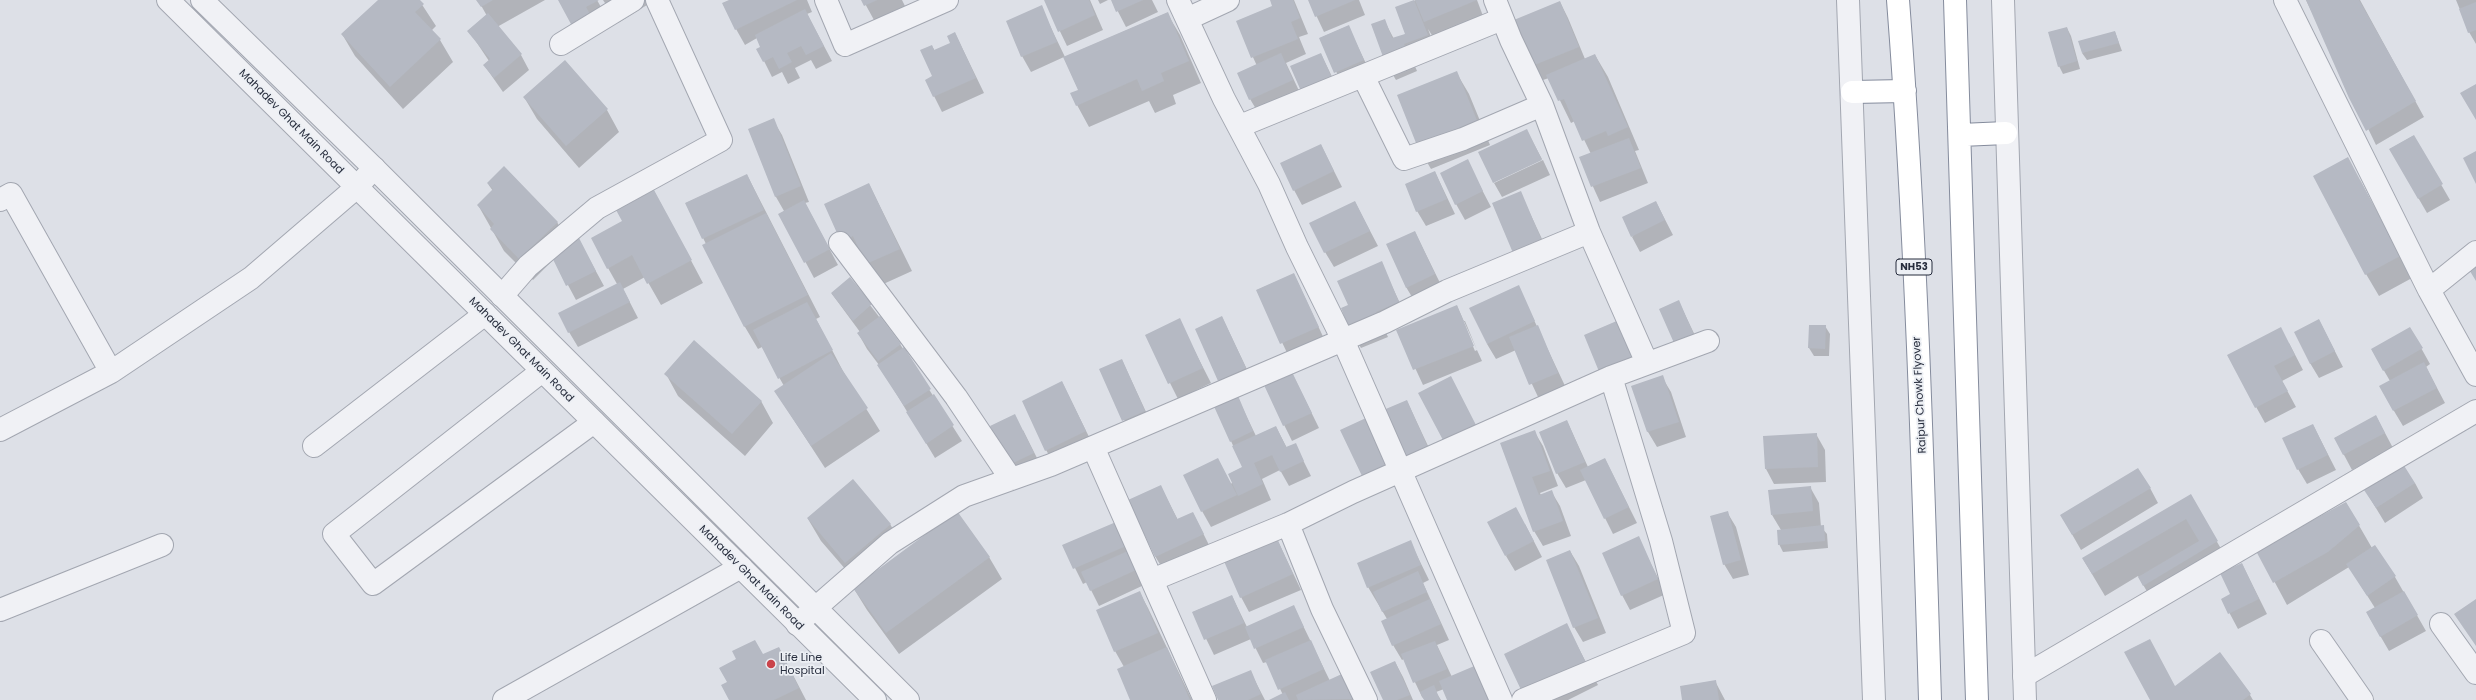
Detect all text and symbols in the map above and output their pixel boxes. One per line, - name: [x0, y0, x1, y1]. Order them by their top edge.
- street label: Mahadev Ghat Main Road: [236, 67, 346, 177]
- road number: NH53: [1896, 259, 1932, 275]
- street label: Mahadev Ghat Main Road: [466, 295, 576, 405]
- street label: Raipur Chowk Flyover: [1910, 336, 1930, 454]
- street label: Mahadev Ghat Main Road: [696, 523, 806, 633]
- place label: Life Line Hospital: [780, 651, 825, 677]
- marker: Life Line Hospital: [765, 658, 777, 670]

